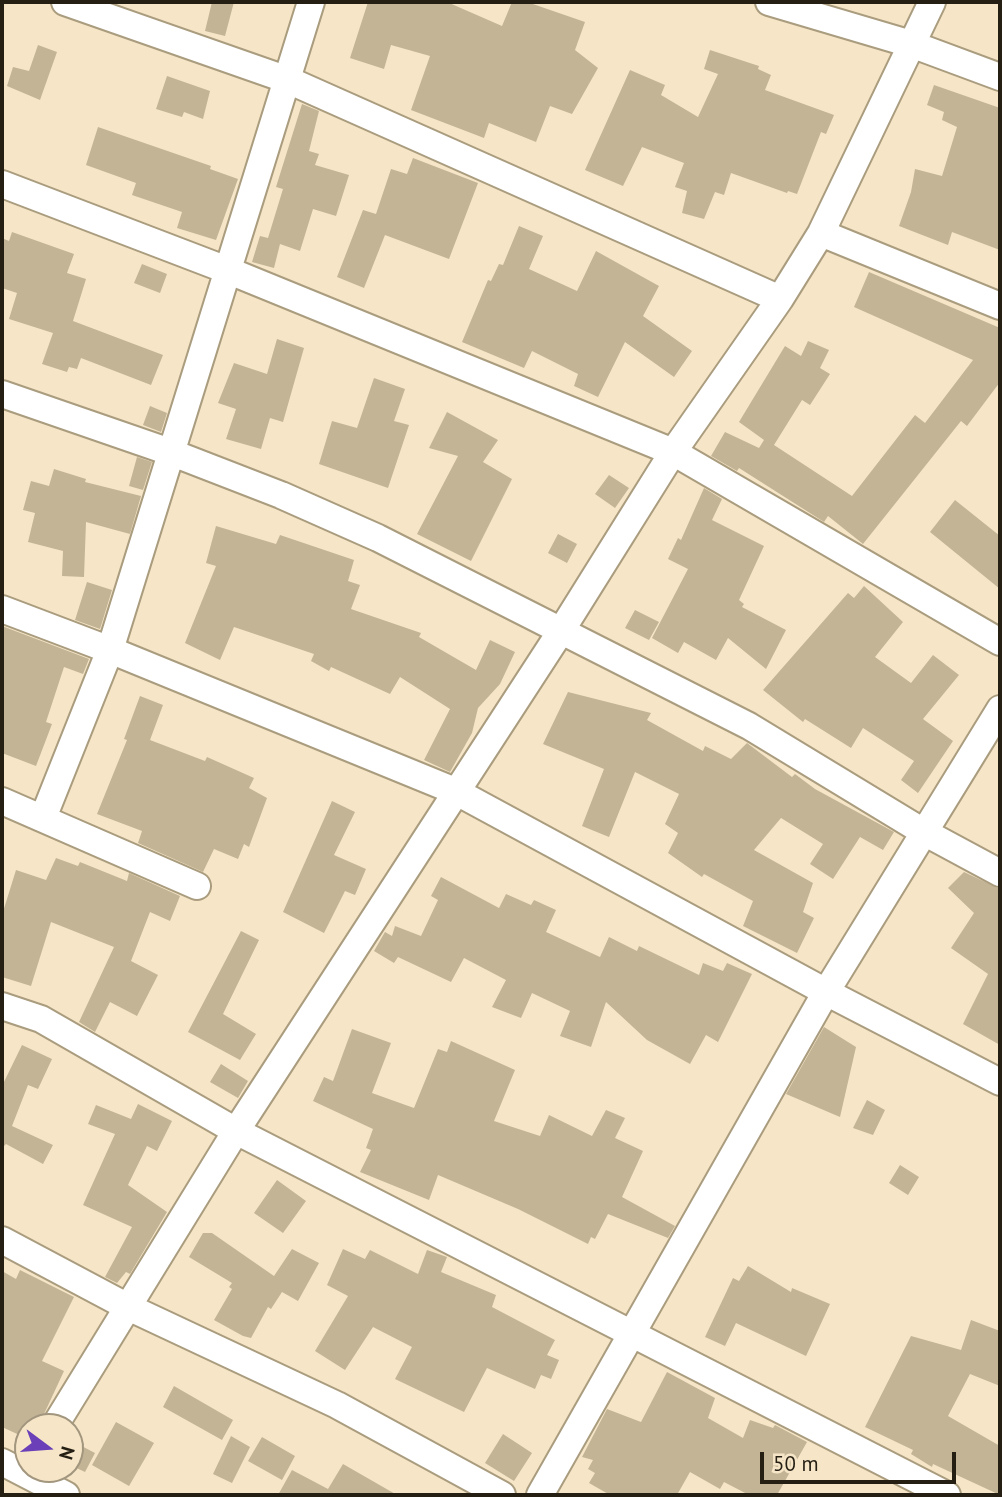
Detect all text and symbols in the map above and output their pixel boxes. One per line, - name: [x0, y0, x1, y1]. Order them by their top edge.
- north arrow: [14, 1413, 84, 1483]
- scale bar: [764, 1438, 960, 1482]
- text: N: [54, 1444, 81, 1463]
- text: 50 m: [773, 1450, 819, 1477]

